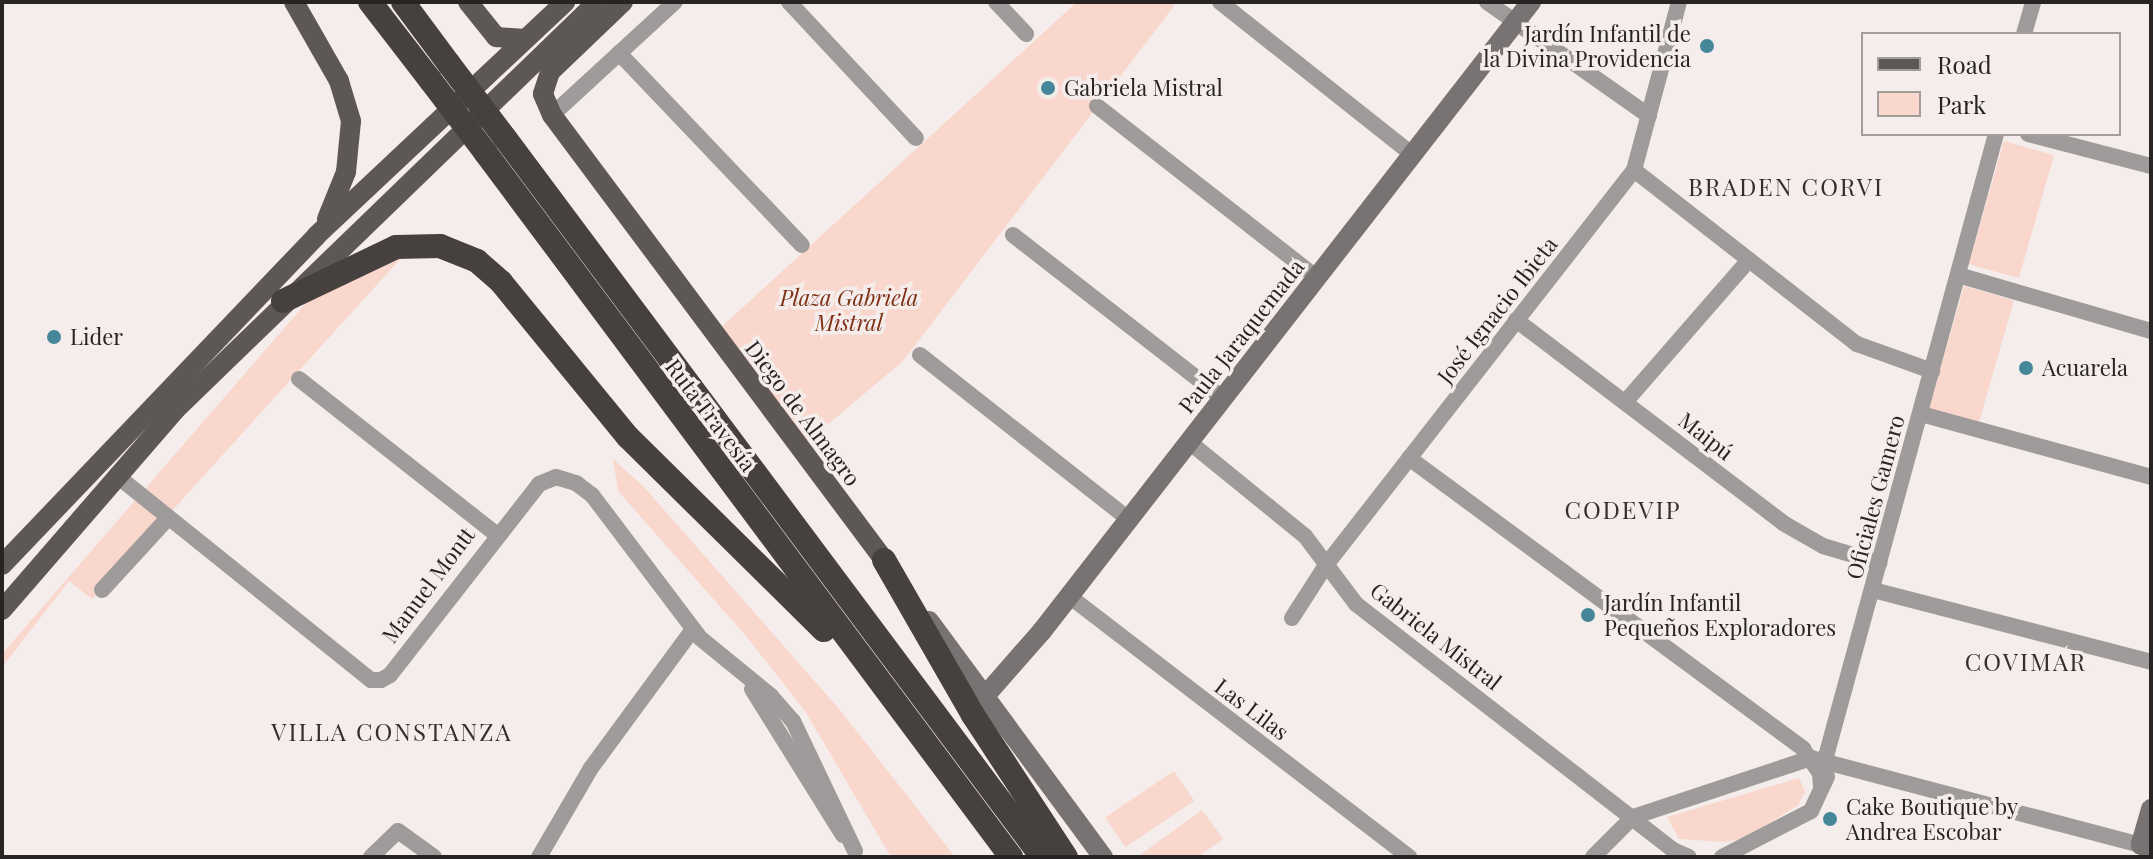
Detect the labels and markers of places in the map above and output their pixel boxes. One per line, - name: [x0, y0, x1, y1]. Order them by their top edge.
- place label: Jardín Infantil de la Divina Providencia: [1483, 20, 1691, 72]
- marker: Jardín Infantil de la Divina Providencia: [1698, 37, 1716, 55]
- place label: Gabriela Mistral: [1064, 75, 1223, 101]
- marker: Gabriela Mistral: [1039, 79, 1057, 97]
- place label: Lider: [70, 324, 123, 350]
- marker: Lider: [45, 328, 63, 346]
- place label: Acuarela: [2042, 355, 2128, 381]
- marker: Acuarela: [2017, 359, 2035, 377]
- place label: Jardín Infantil Pequeños Exploradores: [1604, 589, 1836, 640]
- marker: Jardín Infantil Pequeños Exploradores: [1579, 606, 1597, 624]
- place label: Cake Boutique by Andrea Escobar: [1846, 793, 2018, 844]
- marker: Cake Boutique by Andrea Escobar: [1821, 810, 1839, 828]

